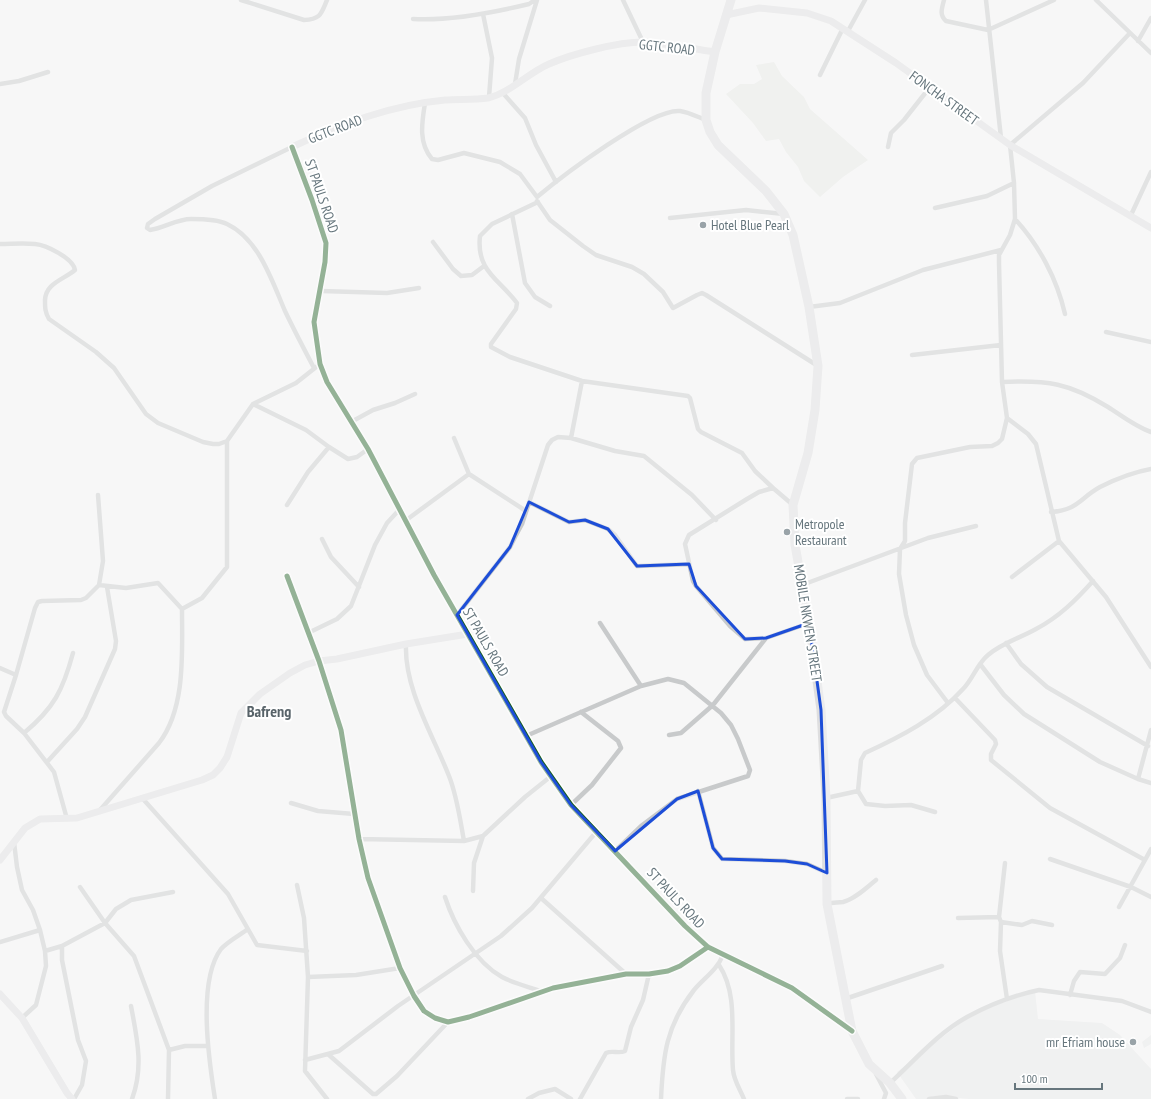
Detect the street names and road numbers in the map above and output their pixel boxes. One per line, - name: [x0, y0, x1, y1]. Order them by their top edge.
- street label: GGTC ROAD: [638, 35, 696, 59]
- street label: FONCHA STREET: [906, 67, 983, 130]
- street label: GGTC ROAD: [306, 111, 364, 147]
- street label: ST PAULS ROAD: [301, 157, 343, 235]
- street label: MOBILE NKWEN STREET: [790, 563, 826, 684]
- street label: ST PAULS ROAD: [459, 604, 513, 680]
- street label: ST PAULS ROAD: [643, 864, 709, 932]

